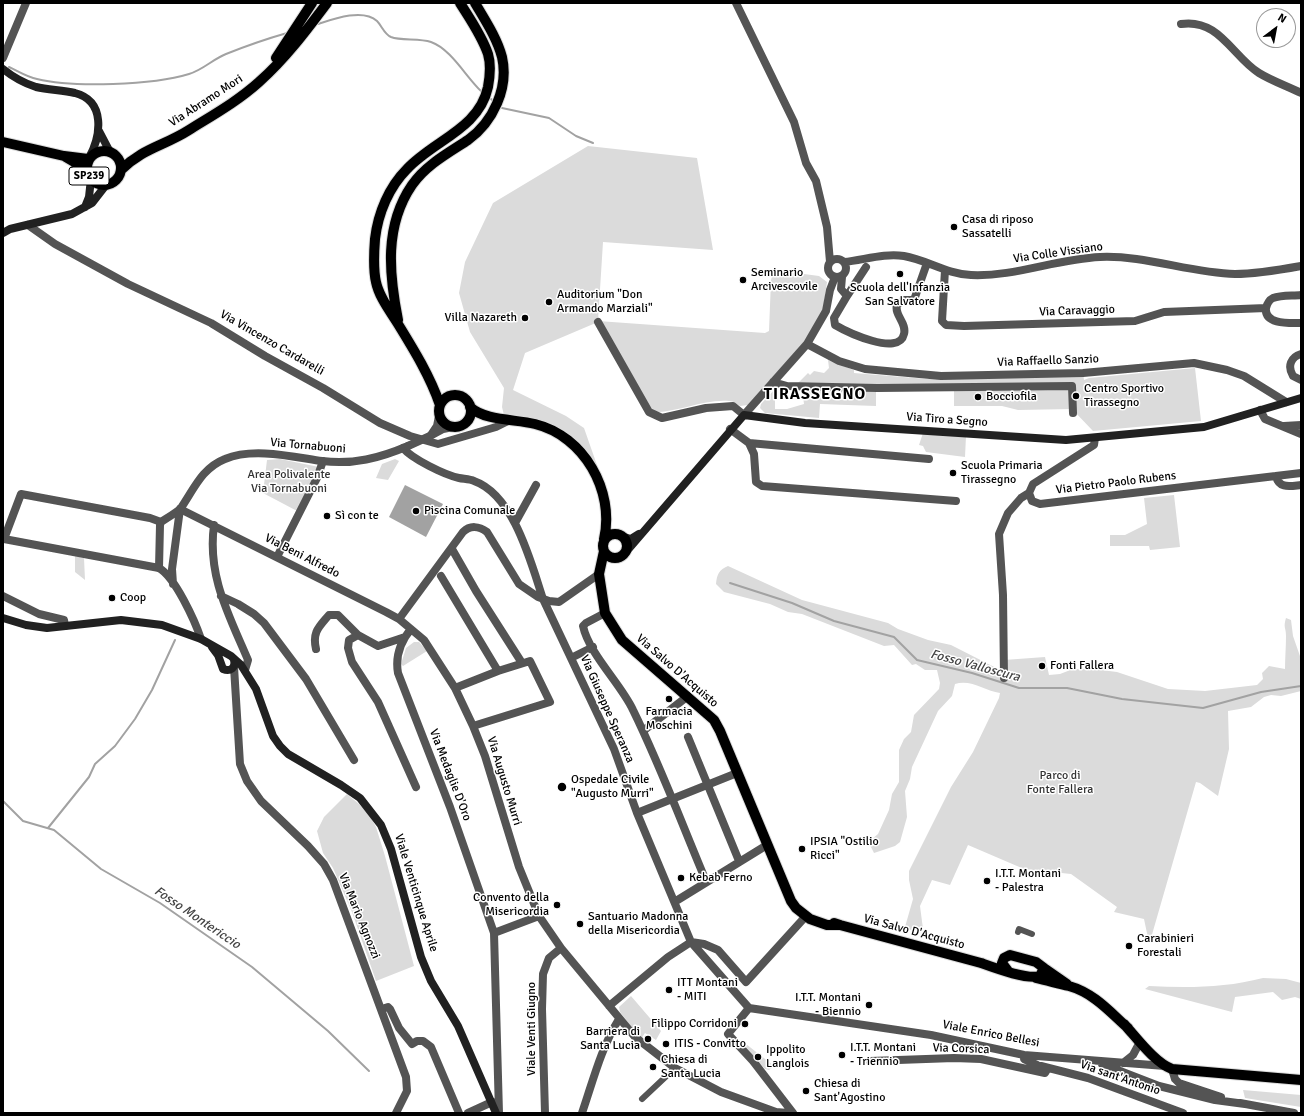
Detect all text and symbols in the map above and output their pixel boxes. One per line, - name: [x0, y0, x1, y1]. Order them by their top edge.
- north arrow: [1256, 8, 1296, 48]
- text: N: [1275, 11, 1289, 26]
- street label: Via Abramo Mori: [166, 72, 246, 130]
- road number: SP239: [69, 167, 109, 185]
- place label: Casa di riposo Sassatelli: [962, 213, 1033, 241]
- marker: Casa di riposo Sassatelli: [949, 222, 959, 232]
- street label: Via Colle Vissiano: [1012, 240, 1104, 266]
- place label: Seminario Arcivescovile: [751, 266, 818, 294]
- marker: Scuola dell'Infanzia San Salvatore: [895, 269, 905, 279]
- marker: Seminario Arcivescovile: [738, 275, 748, 285]
- place label: Scuola dell'Infanzia San Salvatore: [850, 281, 950, 309]
- place label: Auditorium "Don Armando Marziali": [557, 288, 652, 316]
- marker: Auditorium "Don Armando Marziali": [544, 297, 554, 307]
- street label: Via Caravaggio: [1039, 302, 1115, 320]
- street label: Via Vincenzo Cardarelli: [217, 307, 327, 379]
- place label: Villa Nazareth: [445, 311, 517, 325]
- marker: Villa Nazareth: [520, 313, 530, 323]
- street label: Via Raffaello Sanzio: [997, 352, 1099, 370]
- place label: Centro Sportivo Tirassegno: [1084, 382, 1164, 410]
- district label: TIRASSEGNO: [764, 385, 866, 405]
- place label: Bocciofila: [986, 390, 1037, 404]
- marker: Centro Sportivo Tirassegno: [1071, 391, 1081, 401]
- marker: Bocciofila: [973, 392, 983, 402]
- street label: Via Tiro a Segno: [906, 410, 988, 430]
- street label: Via Tornabuoni: [270, 436, 346, 456]
- place label: Scuola Primaria Tirassegno: [961, 459, 1042, 487]
- park label: Area Polivalente Via Tornabuoni: [247, 468, 331, 496]
- marker: Scuola Primaria Tirassegno: [948, 468, 958, 478]
- street label: Via Pietro Paolo Rubens: [1055, 468, 1177, 498]
- place label: Piscina Comunale: [424, 504, 515, 518]
- marker: Piscina Comunale: [411, 506, 421, 516]
- place label: Sì con te: [335, 509, 379, 523]
- marker: Sì con te: [322, 511, 332, 521]
- street label: Via Beni Alfredo: [262, 531, 342, 581]
- place label: Coop: [120, 591, 146, 605]
- marker: Coop: [107, 593, 117, 603]
- street label: Via Salvo D'Acquisto: [633, 631, 721, 711]
- water label: Fosso Valloscura: [929, 647, 1021, 685]
- street label: Via Giuseppe Speranza: [577, 653, 637, 765]
- place label: Fonti Fallera: [1050, 659, 1114, 673]
- marker: Fonti Fallera: [1037, 661, 1047, 671]
- marker: Farmacia Moschini: [664, 694, 674, 704]
- place label: Farmacia Moschini: [645, 705, 693, 733]
- street label: Via Medaglie D'Oro: [426, 727, 474, 823]
- street label: Via Augusto Murri: [484, 735, 524, 827]
- park label: Parco di Fonte Fallera: [1027, 769, 1093, 797]
- place label: Ospedale Civile "Augusto Murri": [571, 773, 654, 801]
- marker: Ospedale Civile "Augusto Murri": [556, 781, 568, 793]
- street label: Viale Venticinque Aprile: [391, 832, 441, 954]
- place label: IPSIA "Ostilio Ricci": [810, 835, 879, 863]
- marker: IPSIA "Ostilio Ricci": [797, 844, 807, 854]
- place label: I.T.T. Montani - Palestra: [995, 867, 1061, 895]
- street label: Via Mario Agnozzi: [335, 871, 383, 961]
- place label: Kebab Ferno: [689, 871, 752, 885]
- marker: Kebab Ferno: [676, 873, 686, 883]
- marker: I.T.T. Montani - Palestra: [982, 876, 992, 886]
- water label: Fosso Montericcio: [151, 883, 243, 953]
- place label: Convento della Misericordia: [473, 891, 549, 919]
- marker: Convento della Misericordia: [552, 900, 562, 910]
- place label: Santuario Madonna della Misericordia: [588, 910, 688, 938]
- street label: Via Salvo D'Acquisto: [862, 912, 966, 952]
- marker: Santuario Madonna della Misericordia: [575, 919, 585, 929]
- place label: Carabinieri Forestali: [1137, 932, 1194, 960]
- marker: Carabinieri Forestali: [1124, 941, 1134, 951]
- place label: ITT Montani - MITI: [677, 976, 738, 1004]
- street label: Viale Venti Giugno: [525, 982, 539, 1076]
- marker: ITT Montani - MITI: [664, 985, 674, 995]
- place label: I.T.T. Montani - Biennio: [795, 991, 861, 1019]
- marker: I.T.T. Montani - Biennio: [864, 1000, 874, 1010]
- place label: Filippo Corridoni: [651, 1017, 737, 1031]
- street label: Viale Enrico Bellesi: [941, 1018, 1041, 1050]
- marker: Filippo Corridoni: [740, 1019, 750, 1029]
- place label: Barriera di Santa Lucia: [580, 1025, 640, 1053]
- marker: Barriera di Santa Lucia: [643, 1034, 653, 1044]
- place label: ITIS - Convitto: [674, 1037, 746, 1051]
- marker: ITIS - Convitto: [661, 1039, 671, 1049]
- place label: I.T.T. Montani - Triennio: [850, 1041, 916, 1069]
- street label: Via Corsica: [932, 1041, 990, 1057]
- place label: Ippolito Langlois: [766, 1043, 809, 1071]
- marker: I.T.T. Montani - Triennio: [837, 1050, 847, 1060]
- marker: Ippolito Langlois: [753, 1052, 763, 1062]
- place label: Chiesa di Santa Lucia: [661, 1053, 721, 1081]
- street label: Via sant'Antonio: [1078, 1058, 1162, 1098]
- marker: Chiesa di Santa Lucia: [648, 1062, 658, 1072]
- place label: Chiesa di Sant'Agostino: [814, 1077, 885, 1105]
- marker: Chiesa di Sant'Agostino: [801, 1086, 811, 1096]

